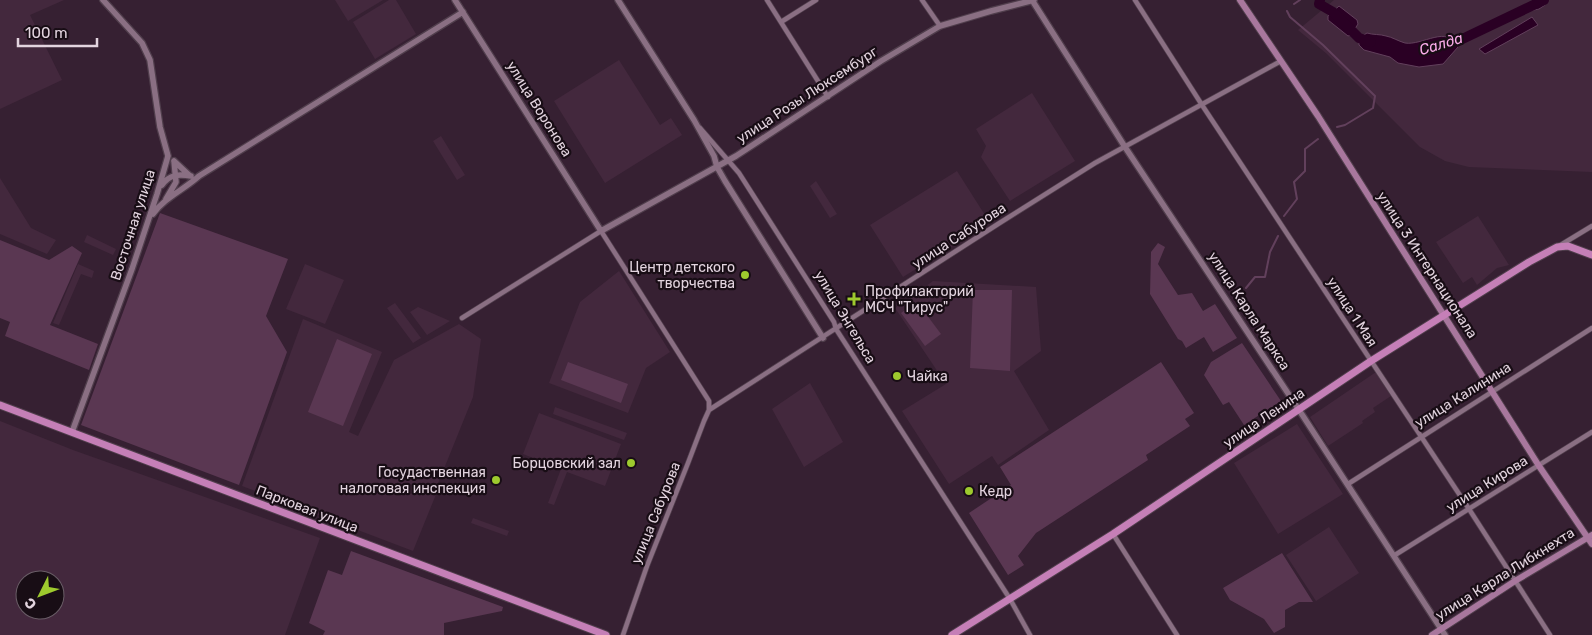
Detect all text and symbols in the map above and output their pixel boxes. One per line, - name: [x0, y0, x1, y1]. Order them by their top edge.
- scale bar: [18, 15, 96, 47]
- text: 100 m: [25, 24, 67, 42]
- water label: Салда: [1417, 29, 1465, 59]
- street label: улица Розы Люксембург: [733, 43, 881, 147]
- street label: улица Воронова: [503, 58, 575, 160]
- street label: Восточная улица: [107, 167, 159, 283]
- street label: улица 3 Интернационала: [1373, 189, 1481, 341]
- street label: улица Сабурова: [909, 199, 1009, 273]
- street label: улица Карла Маркса: [1204, 249, 1294, 373]
- place label: Центр детского творчества: [629, 259, 735, 292]
- street label: улица Энгельса: [811, 267, 879, 367]
- marker: Центр детского творчества: [739, 269, 751, 281]
- street label: улица 1 Мая: [1323, 274, 1381, 350]
- place label: Профилакторий МСЧ "Тирус": [865, 283, 974, 316]
- marker: Профилакторий МСЧ "Тирус": [847, 292, 861, 306]
- street label: улица Калинина: [1412, 359, 1514, 431]
- place label: Чайка: [907, 368, 948, 385]
- marker: Чайка: [891, 370, 903, 382]
- street label: улица Ленина: [1220, 384, 1308, 452]
- street label: улица Кирова: [1443, 452, 1531, 516]
- place label: Борцовский зал: [512, 455, 621, 472]
- marker: Борцовский зал: [625, 457, 637, 469]
- street label: улица Сабурова: [628, 460, 684, 566]
- place label: Госудаственная налоговая инспекция: [340, 464, 486, 497]
- marker: Госудаственная налоговая инспекция: [490, 474, 502, 486]
- street label: Парковая улица: [253, 482, 361, 536]
- place label: Кедр: [979, 483, 1012, 500]
- marker: Кедр: [963, 485, 975, 497]
- street label: улица Карла Либкнехта: [1432, 524, 1578, 624]
- north arrow: [15, 570, 65, 620]
- text: С: [21, 594, 40, 613]

